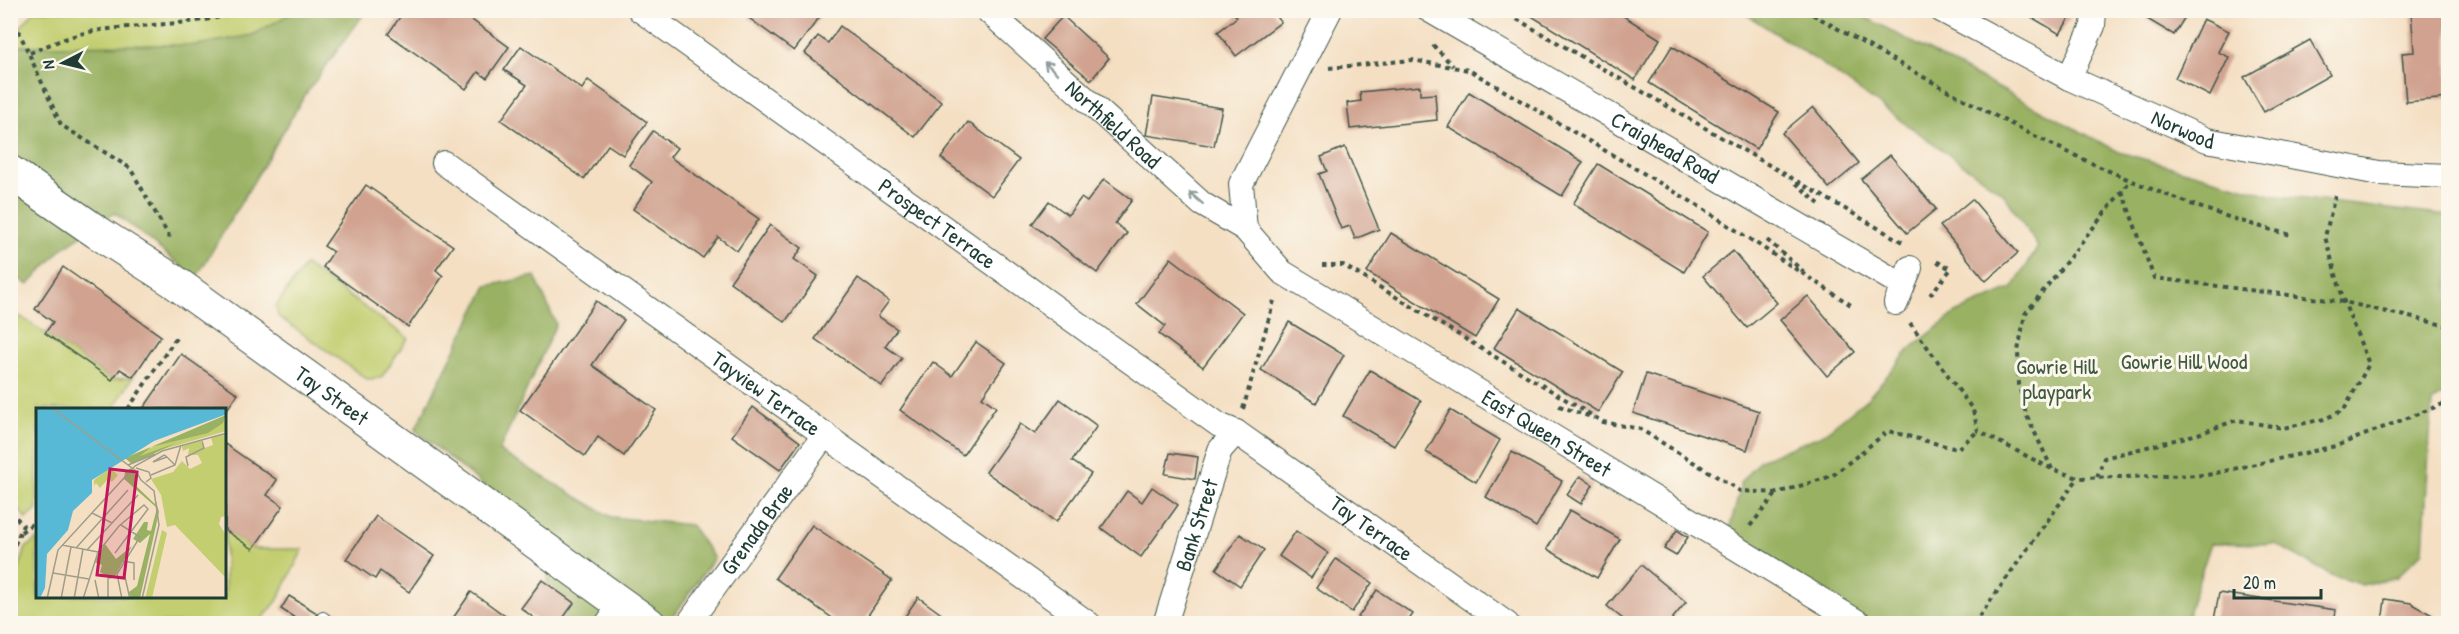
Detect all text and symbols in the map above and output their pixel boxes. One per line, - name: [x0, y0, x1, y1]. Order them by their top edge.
- north arrow: [33, 33, 93, 93]
- text: N: [37, 59, 60, 70]
- one-way arrow: [1044, 61, 1059, 75]
- street label: Northfield Road: [1059, 73, 1168, 175]
- street label: Norwood: [2147, 102, 2217, 156]
- street label: Craighead Road: [1605, 104, 1725, 191]
- street label: Prospect Terrace: [873, 171, 1002, 276]
- one-way arrow: [1188, 192, 1204, 205]
- street label: Tayview Terrace: [705, 344, 827, 443]
- park label: Gowrie Hill Wood: [2121, 346, 2248, 376]
- park label: Gowrie Hill playpark: [2016, 351, 2098, 406]
- street label: Tay Street: [289, 358, 375, 433]
- street label: East Queen Street: [1476, 382, 1618, 484]
- inset map: [36, 408, 226, 598]
- street label: Bank Street: [1168, 475, 1225, 575]
- street label: Grenada Brae: [713, 477, 800, 581]
- street label: Tay Terrace: [1324, 488, 1419, 568]
- scale bar: [2234, 562, 2321, 600]
- text: 20 m: [2243, 570, 2276, 595]

